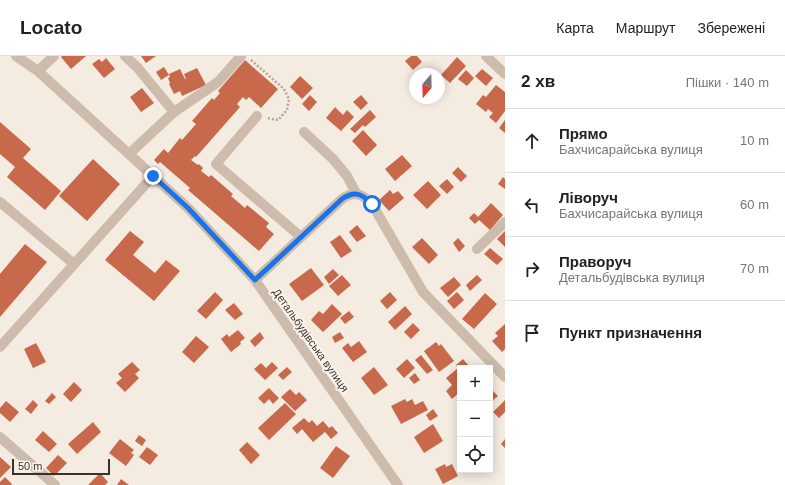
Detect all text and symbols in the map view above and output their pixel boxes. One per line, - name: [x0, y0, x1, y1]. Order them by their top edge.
- text: Locato: [20, 17, 82, 38]
- text: Карта: [556, 20, 594, 36]
- text: Маршрут: [616, 20, 675, 36]
- text: Збережені: [697, 20, 765, 36]
- north arrow: [409, 68, 445, 104]
- text: 2 хв: [521, 72, 555, 91]
- text: Пішки · 140 m: [686, 75, 769, 90]
- text: Прямо: [559, 125, 608, 142]
- icon: ahead: [521, 130, 543, 152]
- text: 10 m: [740, 133, 769, 148]
- text: Бахчисарайська вулиця: [559, 142, 703, 157]
- route end: [144, 167, 162, 185]
- text: Ліворуч: [559, 189, 618, 206]
- icon: left: [521, 194, 543, 216]
- route start: [363, 195, 381, 213]
- text: 60 m: [740, 197, 769, 212]
- text: Бахчисарайська вулиця: [559, 206, 703, 221]
- text: Праворуч: [559, 253, 632, 270]
- icon: right: [521, 258, 543, 280]
- text: 70 m: [740, 261, 769, 276]
- text: Детальбудівська вулиця: [559, 270, 705, 285]
- street label: Детальбудівська вулиця: [271, 286, 351, 394]
- icon: arrive: [521, 322, 543, 344]
- text: Пункт призначення: [559, 324, 702, 341]
- map controls: [457, 365, 493, 473]
- button: +: [457, 365, 493, 401]
- button: −: [457, 401, 493, 437]
- button: locate: [457, 437, 493, 473]
- scale bar: [12, 457, 110, 476]
- text: 50 m: [18, 460, 42, 472]

